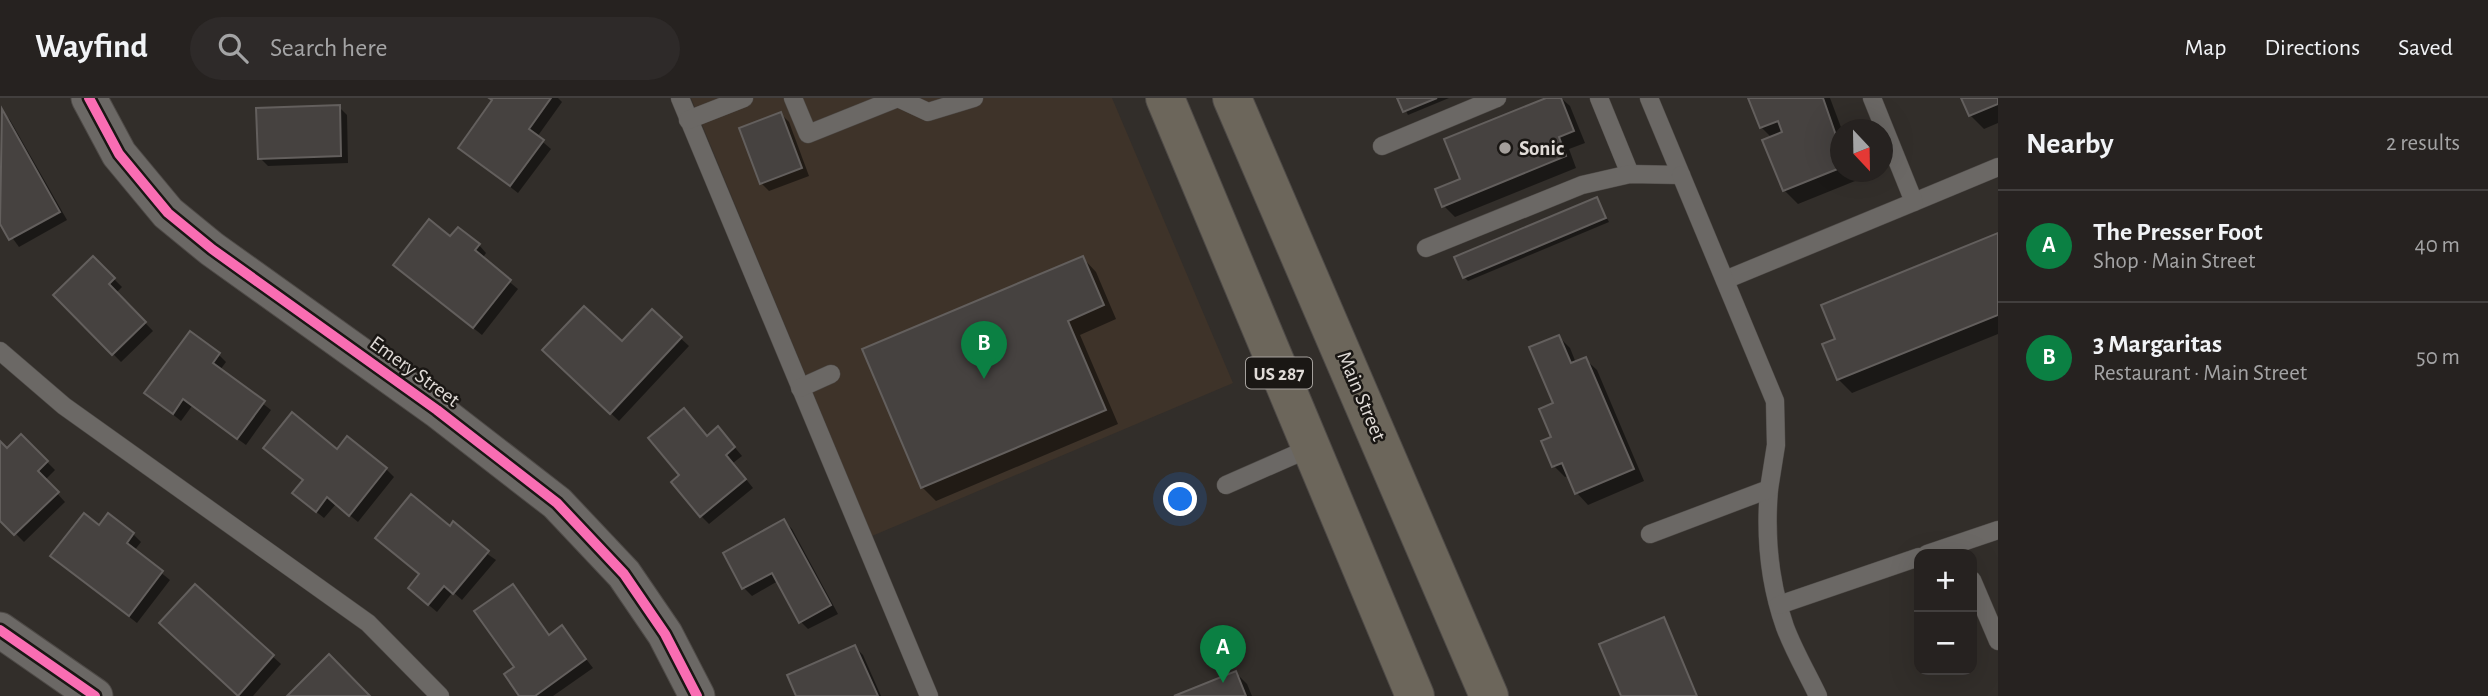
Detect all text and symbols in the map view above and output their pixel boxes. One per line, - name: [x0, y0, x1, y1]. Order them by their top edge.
- search box: [190, 17, 680, 80]
- icon: search: [214, 29, 252, 67]
- text: Wayfind: [35, 31, 148, 64]
- text: Search here: [270, 35, 387, 61]
- text: Map: [2184, 36, 2226, 60]
- text: Directions: [2264, 36, 2360, 60]
- text: Saved: [2398, 36, 2453, 60]
- north arrow: [1830, 119, 1893, 182]
- text: Nearby: [2026, 129, 2114, 159]
- text: 2 results: [2386, 132, 2460, 155]
- place label: Sonic: [1519, 138, 1564, 159]
- marker: Sonic: [1497, 140, 1513, 156]
- text: The Presser Foot: [2093, 219, 2263, 245]
- text: A: [2042, 234, 2056, 257]
- text: 40 m: [2415, 234, 2460, 257]
- text: Shop · Main Street: [2093, 250, 2255, 273]
- pin: B: [961, 321, 1007, 379]
- text: 3 Margaritas: [2093, 331, 2222, 357]
- street label: Emery Street: [366, 332, 464, 411]
- text: B: [2042, 346, 2056, 369]
- text: 50 m: [2416, 346, 2460, 369]
- street label: Main Street: [1333, 348, 1390, 444]
- road number: US 287: [1246, 358, 1312, 388]
- text: Restaurant · Main Street: [2093, 362, 2307, 385]
- your location: [1163, 482, 1197, 516]
- map controls: [1914, 549, 1977, 675]
- button: +: [1914, 549, 1977, 612]
- button: −: [1914, 612, 1977, 675]
- pin: A: [1200, 625, 1246, 683]

